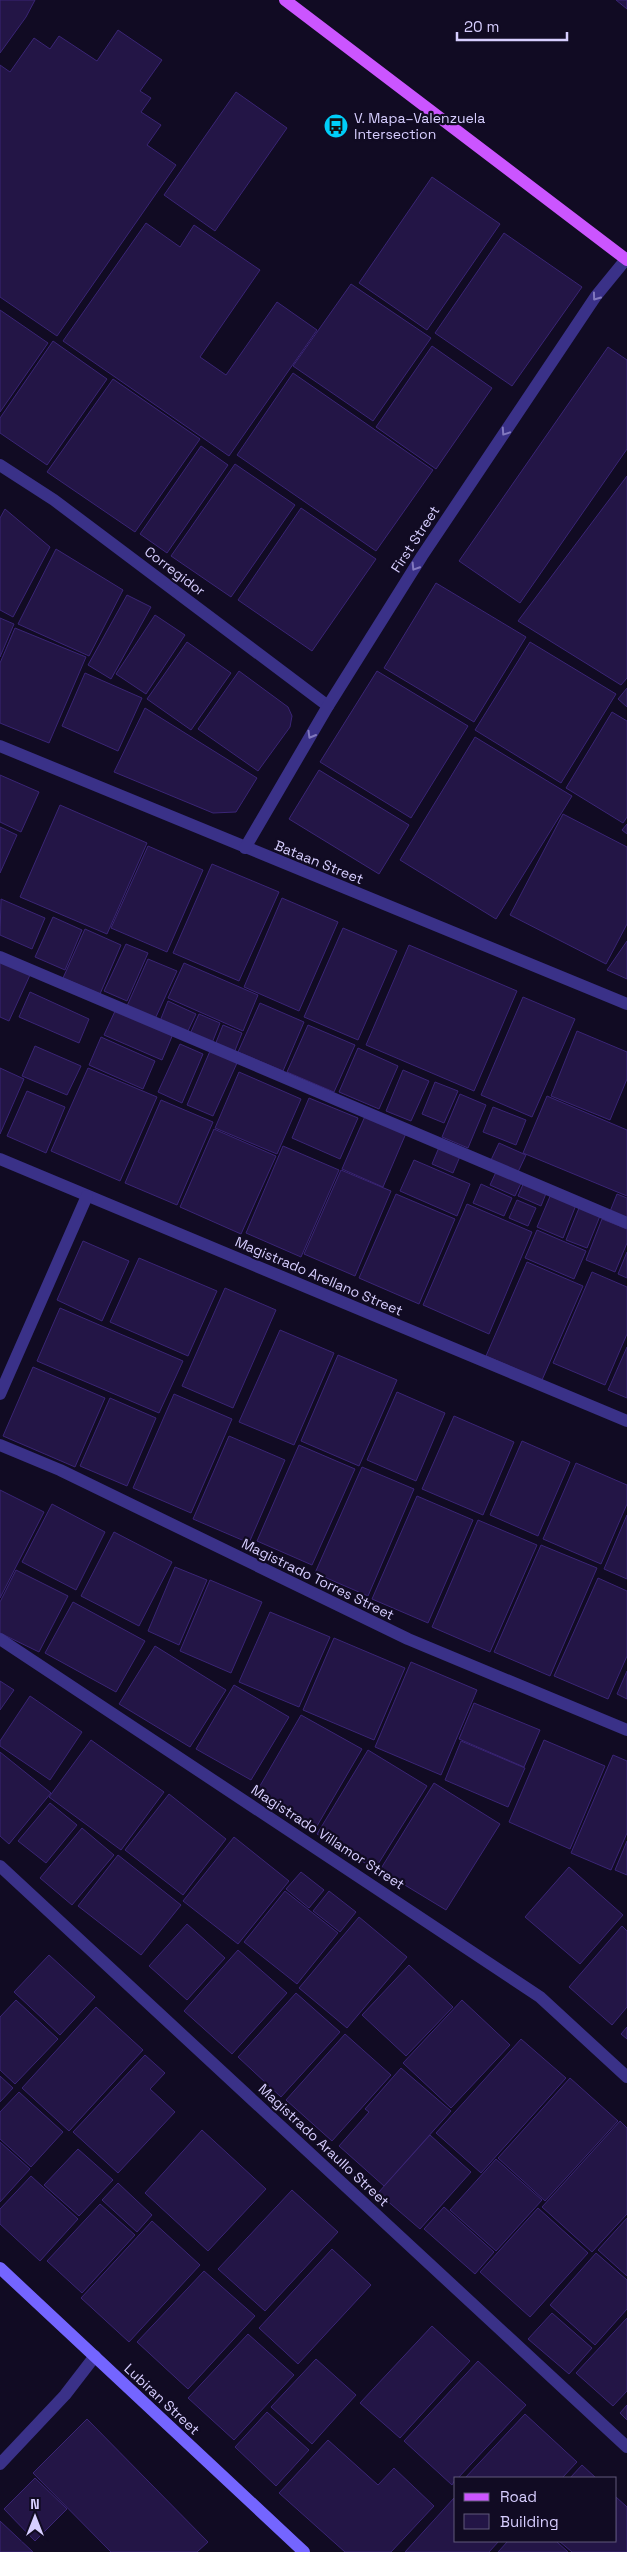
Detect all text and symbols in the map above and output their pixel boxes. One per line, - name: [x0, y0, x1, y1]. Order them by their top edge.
- scale bar: [457, 10, 567, 42]
- text: 20 m: [464, 17, 499, 36]
- place label: V. Mapa–Valenzuela Intersection: [354, 109, 485, 143]
- bus stop icon: V. Mapa–Valenzuela Intersection: [323, 113, 349, 139]
- one-way arrow: [593, 291, 602, 301]
- one-way arrow: [502, 426, 511, 436]
- street label: First Street: [387, 502, 443, 576]
- street label: Corregidor: [141, 542, 209, 600]
- one-way arrow: [411, 562, 421, 571]
- one-way arrow: [308, 730, 318, 739]
- street label: Bataan Street: [272, 836, 366, 888]
- street label: Magistrado Arellano Street: [232, 1232, 406, 1320]
- street label: Magistrado Torres Street: [239, 1534, 397, 1624]
- street label: Magistrado Villamor Street: [248, 1781, 408, 1893]
- street label: Magistrado Araullo Street: [255, 2080, 393, 2210]
- street label: Lubiran Street: [121, 2359, 203, 2439]
- legend: [454, 2477, 617, 2542]
- text: Road: [500, 2487, 537, 2506]
- north arrow: [10, 2492, 60, 2542]
- text: N: [30, 2495, 40, 2513]
- text: Building: [500, 2512, 559, 2531]

